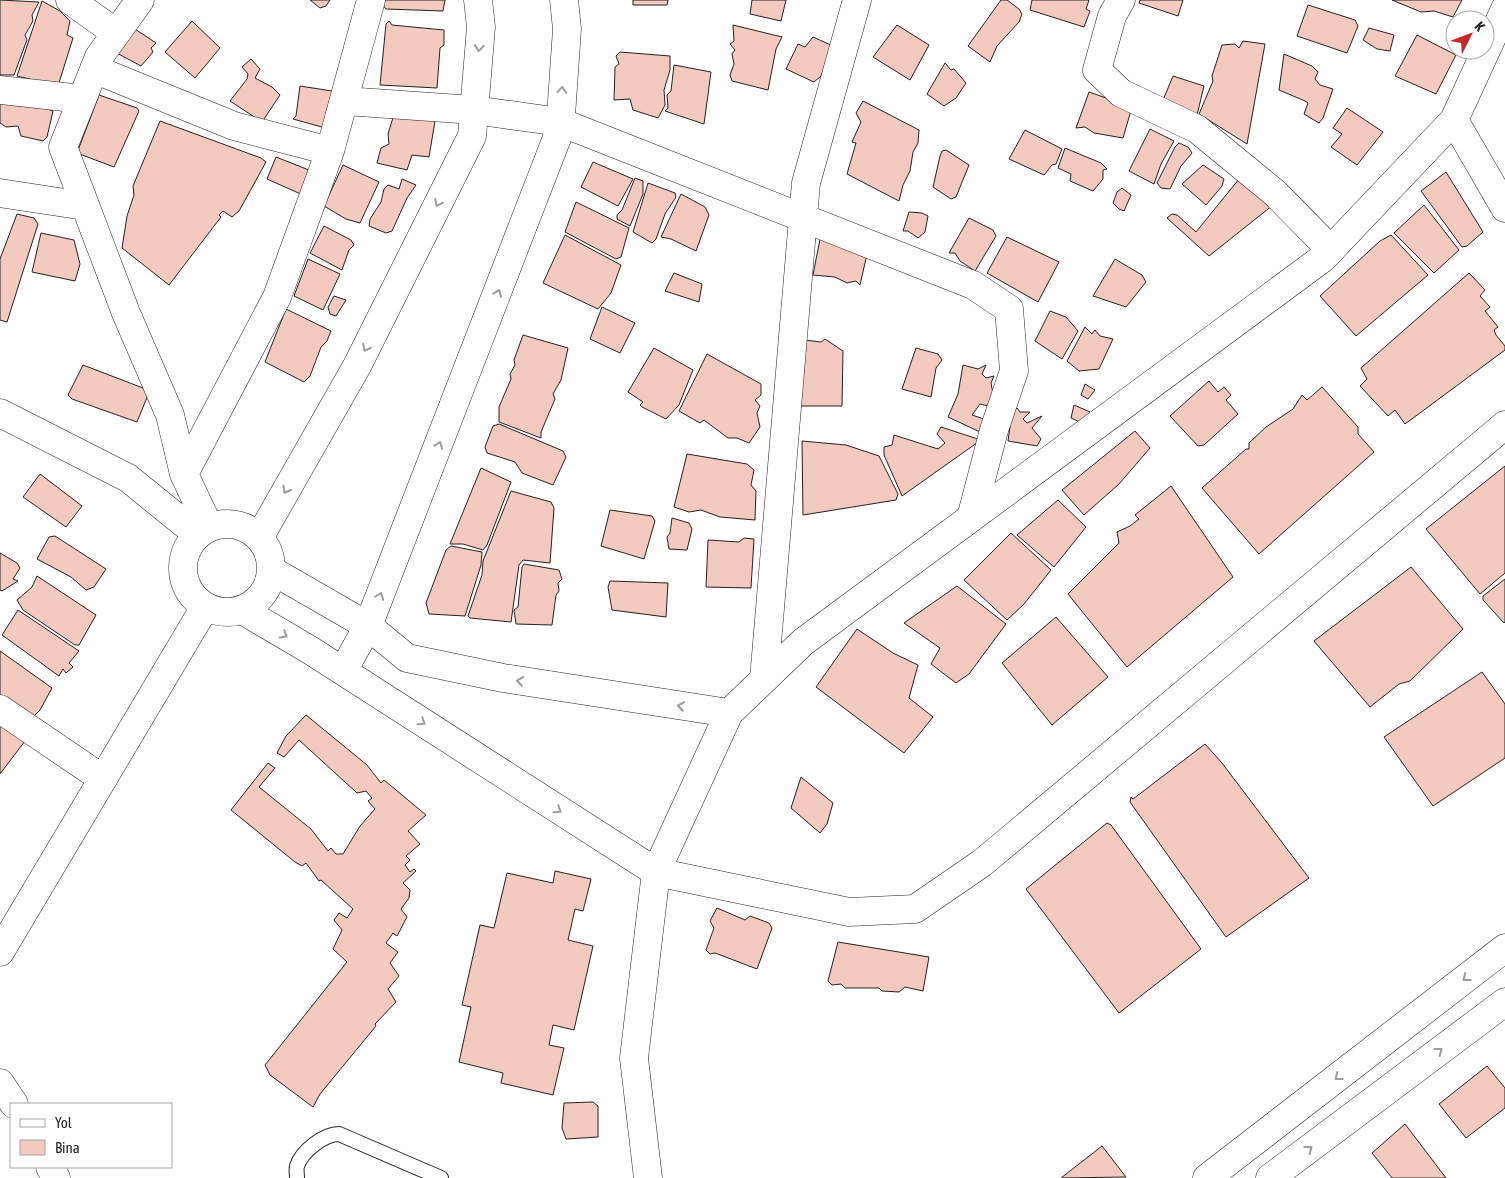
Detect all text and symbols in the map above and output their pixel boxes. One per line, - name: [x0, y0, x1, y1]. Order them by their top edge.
- north arrow: [1445, 10, 1495, 60]
- text: K: [1471, 18, 1488, 34]
- one-way arrow: [474, 45, 485, 53]
- one-way arrow: [557, 85, 568, 93]
- one-way arrow: [434, 198, 444, 207]
- one-way arrow: [491, 289, 502, 298]
- one-way arrow: [362, 343, 372, 352]
- one-way arrow: [433, 441, 443, 449]
- one-way arrow: [283, 485, 293, 494]
- one-way arrow: [373, 592, 384, 601]
- one-way arrow: [279, 628, 288, 638]
- one-way arrow: [516, 676, 524, 687]
- one-way arrow: [677, 701, 685, 711]
- one-way arrow: [416, 715, 425, 725]
- one-way arrow: [553, 803, 562, 813]
- one-way arrow: [1463, 972, 1472, 980]
- one-way arrow: [1433, 1048, 1443, 1057]
- one-way arrow: [1334, 1071, 1344, 1080]
- legend: [10, 1103, 172, 1168]
- text: Yol: [55, 1114, 72, 1131]
- text: Bina: [55, 1139, 80, 1156]
- one-way arrow: [1303, 1146, 1312, 1154]

